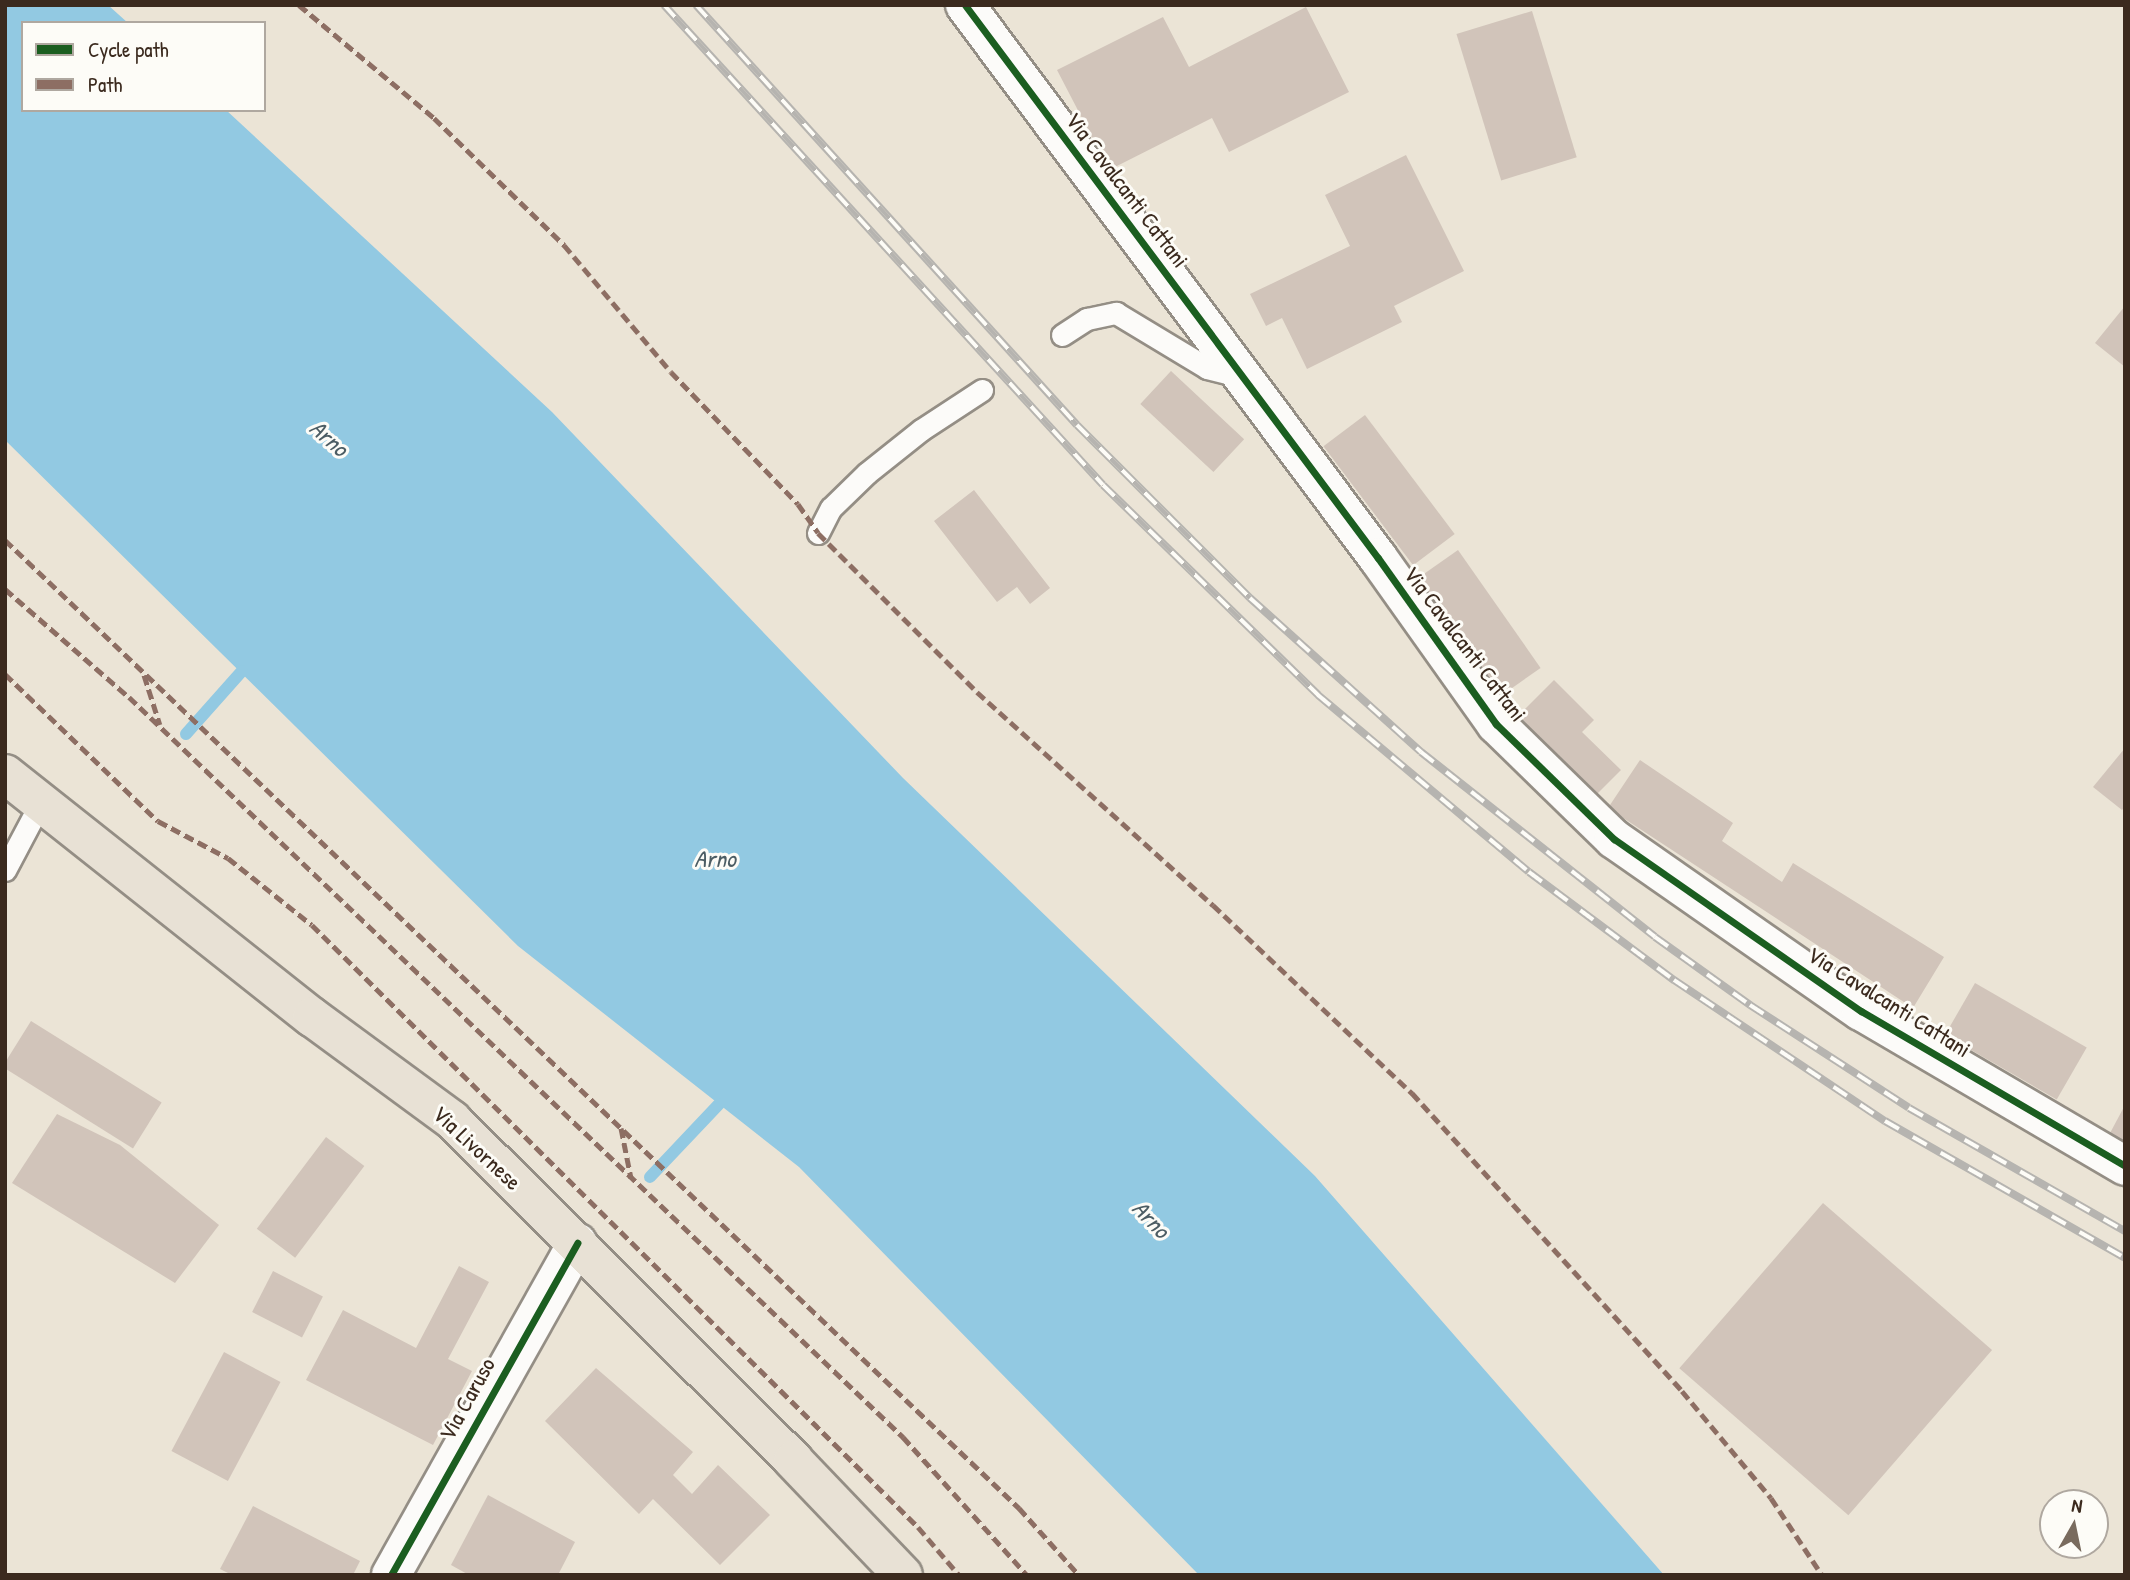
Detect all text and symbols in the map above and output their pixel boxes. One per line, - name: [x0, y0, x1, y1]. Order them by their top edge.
- legend: [21, 21, 266, 112]
- text: Cycle path: [88, 35, 169, 64]
- text: Path: [88, 70, 122, 99]
- street label: Via Cavalcanti Cattani: [1060, 107, 1194, 273]
- water label: Arno: [304, 414, 354, 462]
- street label: Via Cavalcanti Cattani: [1398, 561, 1532, 727]
- water label: Arno: [694, 845, 736, 873]
- street label: Via Cavalcanti Cattani: [1802, 941, 1976, 1063]
- street label: Via Livornese: [427, 1100, 527, 1196]
- water label: Arno: [1126, 1194, 1176, 1244]
- street label: Via Caruso: [433, 1353, 501, 1445]
- north arrow: [2039, 1489, 2109, 1559]
- text: N: [2070, 1492, 2084, 1519]

